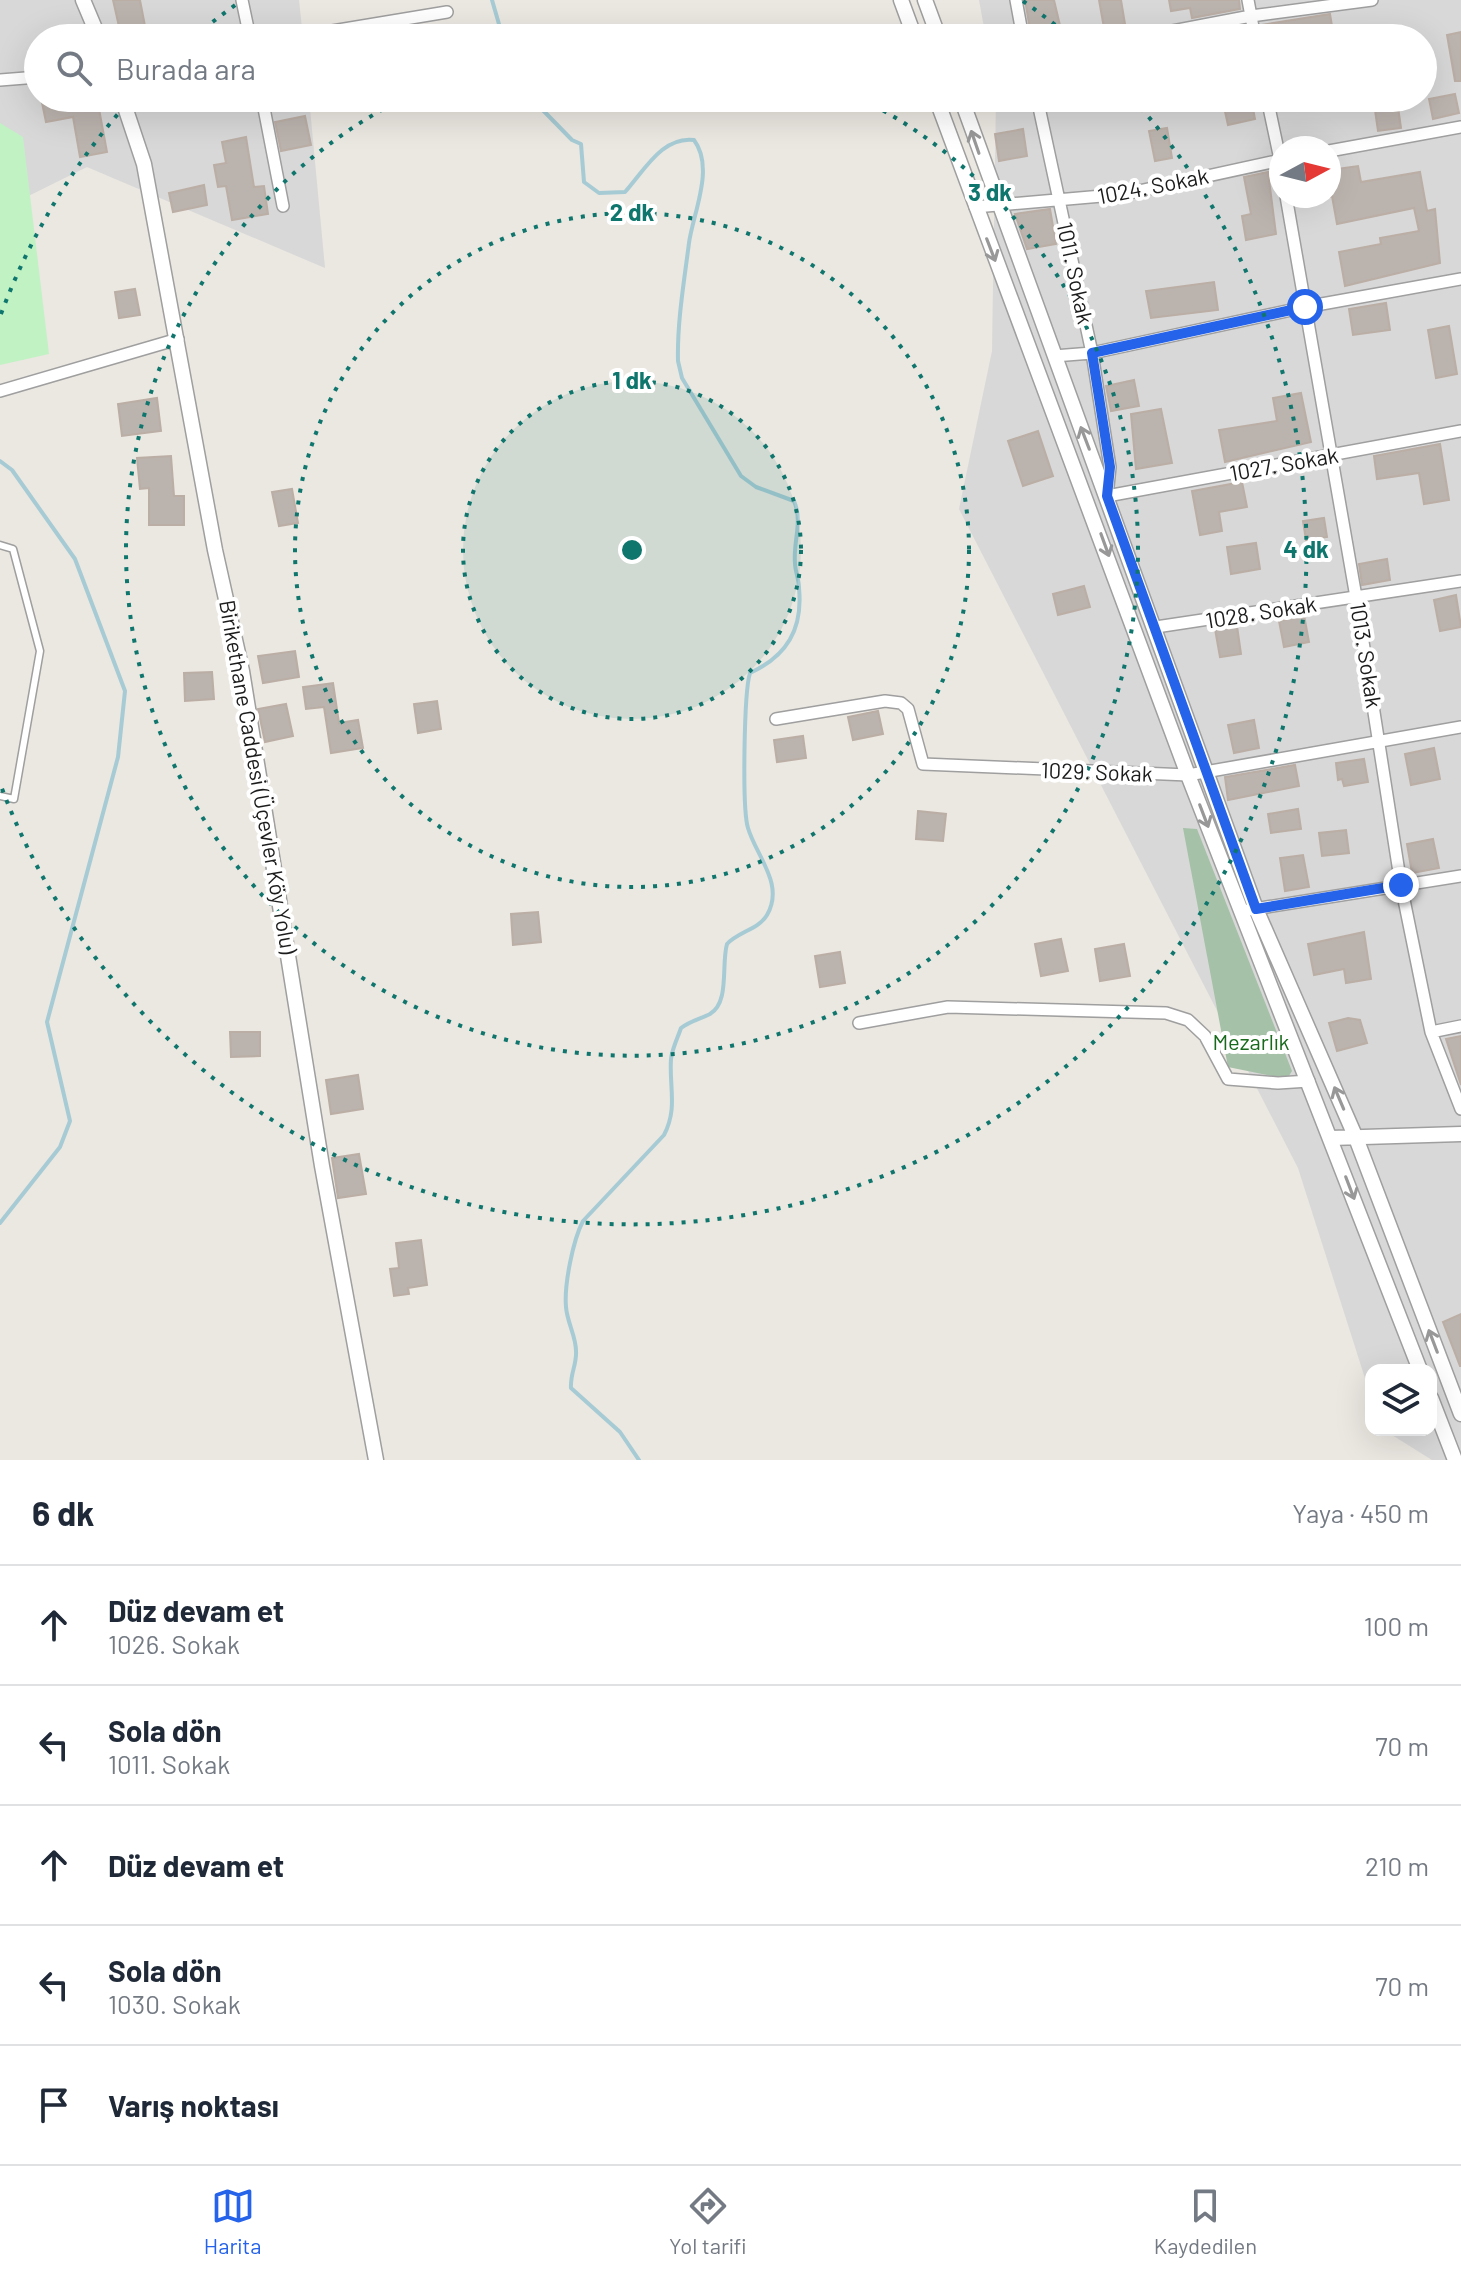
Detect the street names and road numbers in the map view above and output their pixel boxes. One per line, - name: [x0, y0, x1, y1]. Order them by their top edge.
- street label: 1024. Sokak: [1095, 162, 1211, 209]
- street label: 1011. Sokak: [1053, 220, 1099, 326]
- street label: 1027. Sokak: [1228, 441, 1340, 485]
- street label: 1028. Sokak: [1204, 589, 1318, 633]
- street label: Birikethane Caddesi (Üçevler Köy Yolu): [215, 598, 303, 956]
- street label: 1013. Sokak: [1346, 600, 1388, 710]
- street label: 1029. Sokak: [1041, 756, 1153, 786]

